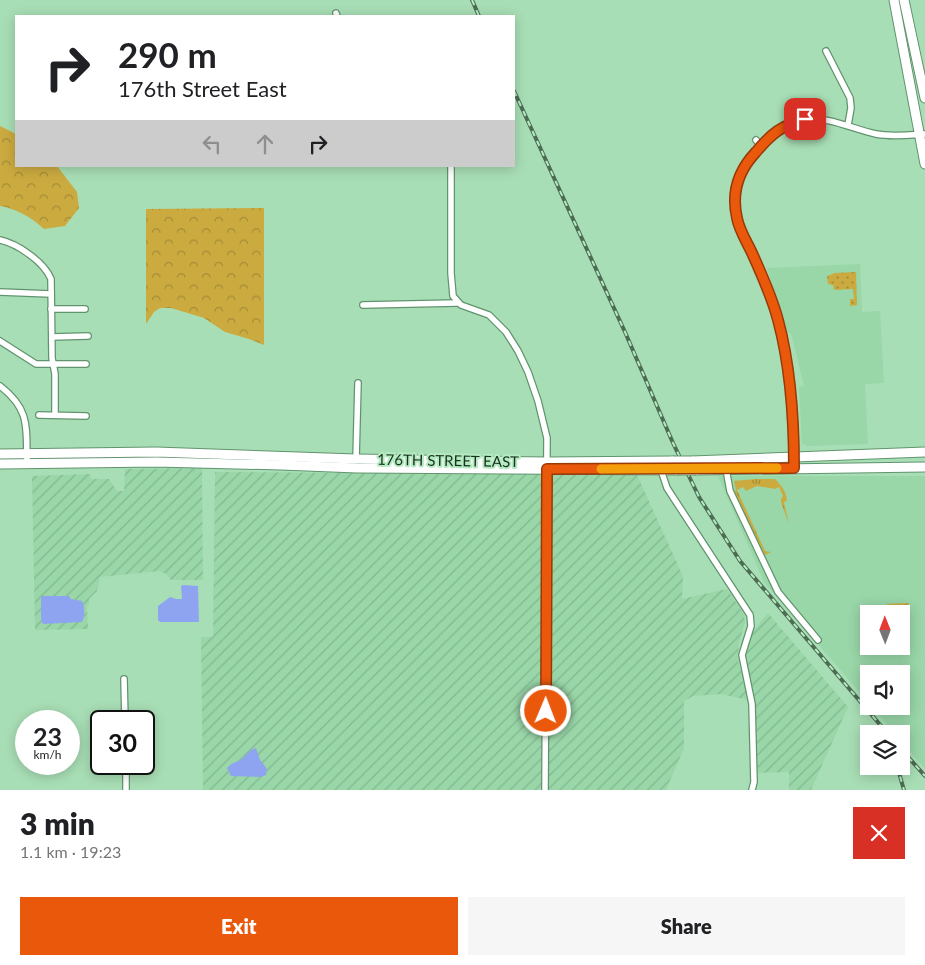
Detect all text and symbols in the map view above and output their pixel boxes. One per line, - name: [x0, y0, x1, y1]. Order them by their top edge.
- text: 290 m: [118, 33, 217, 75]
- icon: right: [35, 35, 100, 100]
- text: 176th Street East: [118, 75, 287, 102]
- pin: [784, 98, 826, 140]
- icon: arrive: [791, 105, 819, 133]
- icon: left: [198, 130, 226, 158]
- icon: ahead: [251, 130, 279, 158]
- icon: right: [304, 130, 332, 158]
- street label: 176TH STREET EAST: [377, 450, 519, 470]
- north arrow: [860, 605, 910, 655]
- map controls: [860, 605, 910, 775]
- button: sound: [860, 665, 910, 715]
- position arrow: [519, 684, 571, 736]
- speed limit sign: 30: [90, 710, 155, 775]
- text: 23: [33, 721, 62, 751]
- button: layers: [860, 725, 910, 775]
- text: km/h: [33, 747, 62, 762]
- text: 3 min: [20, 805, 95, 841]
- button: close: [853, 807, 905, 859]
- text: 1.1 km · 19:23: [20, 842, 121, 861]
- button: Exit: [20, 897, 458, 955]
- button: Share: [468, 897, 905, 955]

